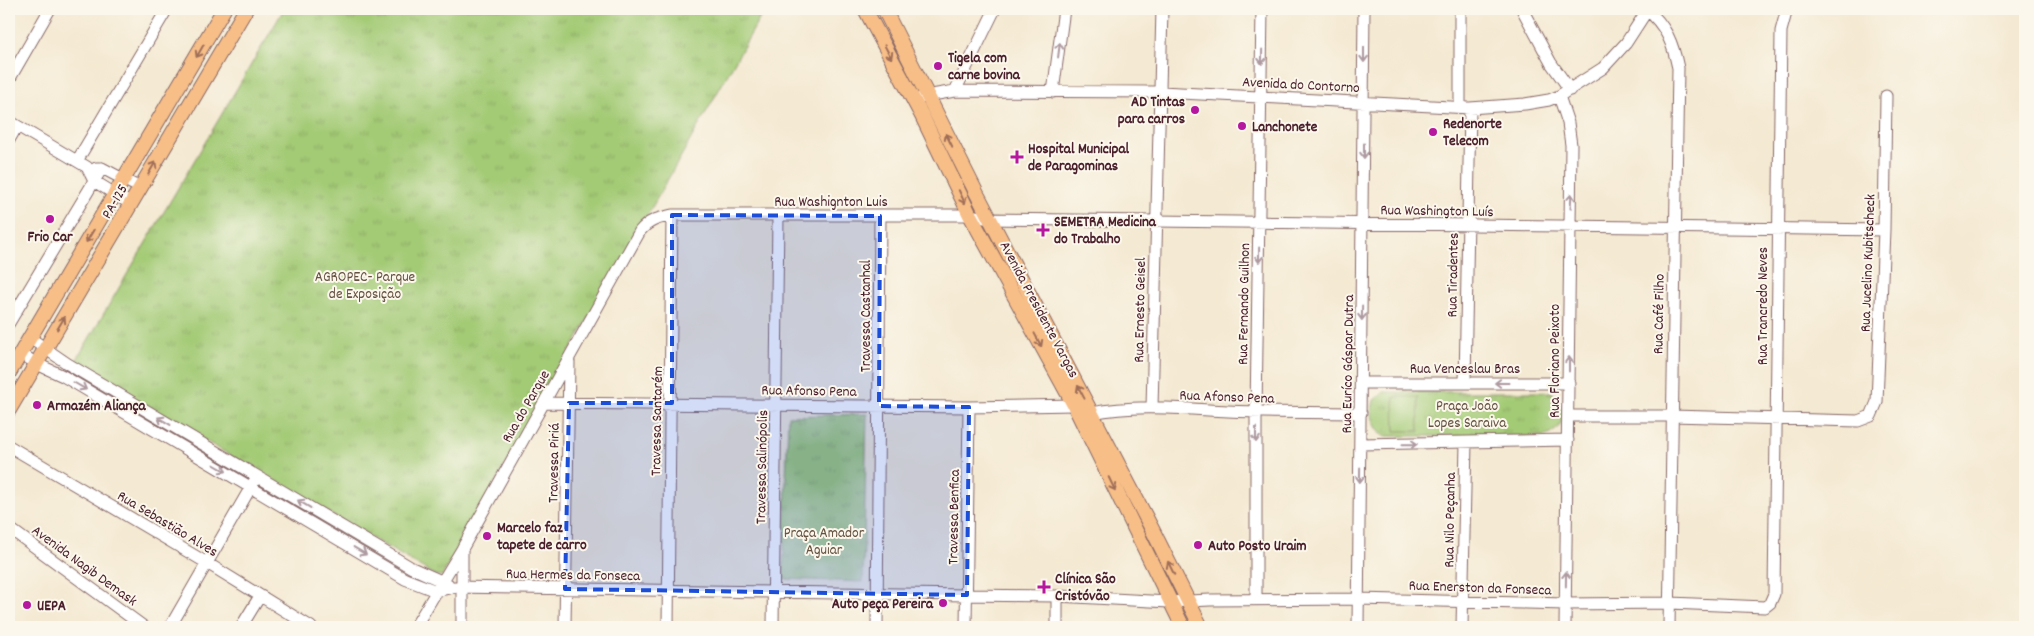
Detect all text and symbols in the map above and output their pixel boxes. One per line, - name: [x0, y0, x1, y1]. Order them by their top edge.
- one-way arrow: [194, 43, 204, 57]
- one-way arrow: [1054, 43, 1064, 59]
- one-way arrow: [884, 44, 893, 59]
- one-way arrow: [1359, 47, 1369, 63]
- place label: Tigela com carne bovina: [948, 48, 1021, 87]
- one-way arrow: [1257, 49, 1266, 65]
- marker: Tigela com carne bovina: [932, 60, 944, 72]
- street label: Avenida do Contorno: [1242, 72, 1361, 100]
- place label: AD Tintas para carros: [1118, 92, 1185, 131]
- marker: AD Tintas para carros: [1189, 104, 1201, 116]
- place label: Redenorte Telecom: [1443, 114, 1502, 153]
- place label: Lanchonete: [1252, 117, 1318, 139]
- marker: Lanchonete: [1236, 120, 1248, 132]
- marker: Redenorte Telecom: [1427, 126, 1439, 138]
- one-way arrow: [944, 133, 953, 148]
- place label: Hospital Municipal de Paragominas: [1028, 139, 1130, 178]
- one-way arrow: [1359, 142, 1368, 158]
- marker: Hospital Municipal de Paragominas: [1010, 150, 1024, 164]
- one-way arrow: [148, 161, 158, 175]
- street label: PA-125: [97, 180, 135, 223]
- one-way arrow: [957, 189, 967, 204]
- street label: Rua Washignton Luis: [774, 192, 888, 214]
- one-way arrow: [1566, 193, 1575, 209]
- street label: Rua Jucelino Kubitscheck: [1856, 194, 1882, 333]
- street label: Rua Washington Luís: [1380, 200, 1494, 224]
- place label: SEMETRA Medicina do Trabalho: [1054, 212, 1157, 251]
- marker: Frio Car: [44, 213, 56, 225]
- marker: SEMETRA Medicina do Trabalho: [1036, 223, 1050, 237]
- place label: Frio Car: [27, 227, 73, 249]
- one-way arrow: [85, 228, 95, 242]
- street label: Rua Tiradentes: [1442, 233, 1466, 318]
- street label: Avenida Presidente Vargas: [993, 238, 1084, 382]
- street label: Rua Fernando Guilhon: [1233, 243, 1257, 365]
- one-way arrow: [1254, 246, 1264, 263]
- street label: Rua Trancredo Neves: [1753, 247, 1775, 365]
- street label: Rua Ernesto Geisel: [1129, 257, 1153, 363]
- street label: Travessa Castanhal: [856, 259, 878, 372]
- park label: AGROPEC- Parque de Exposição: [315, 267, 416, 306]
- street label: Rua Café Filho: [1648, 273, 1672, 354]
- street label: Rua Euríco Gáspar Dutra: [1337, 294, 1361, 434]
- one-way arrow: [1357, 304, 1367, 321]
- street label: Rua Floriano Peixoto: [1545, 304, 1567, 418]
- one-way arrow: [56, 316, 66, 330]
- one-way arrow: [1034, 332, 1043, 347]
- one-way arrow: [1564, 356, 1574, 372]
- street label: Rua Venceslau Bras: [1410, 359, 1520, 381]
- street label: Rua do Parque: [497, 366, 557, 447]
- street label: Travessa Santarém: [646, 366, 670, 476]
- one-way arrow: [1495, 378, 1511, 388]
- street label: Rua Afonso Pena: [761, 380, 858, 404]
- one-way arrow: [73, 381, 88, 391]
- one-way arrow: [1076, 385, 1086, 400]
- street label: Rua Afonso Pena: [1179, 385, 1276, 411]
- place label: Armazém Aliança: [47, 396, 147, 418]
- park label: Praça João Lopes Saraiva: [1428, 396, 1507, 435]
- marker: Armazém Aliança: [31, 399, 43, 411]
- street label: Travessa Salinópolis: [751, 410, 775, 524]
- one-way arrow: [158, 416, 172, 426]
- street label: Travessa Piriá: [543, 422, 567, 503]
- one-way arrow: [1251, 426, 1261, 443]
- one-way arrow: [1401, 439, 1417, 449]
- one-way arrow: [213, 464, 227, 474]
- one-way arrow: [1356, 467, 1365, 483]
- street label: Travessa Benfica: [943, 468, 967, 565]
- street label: Rua Nilo Peçanha: [1439, 471, 1463, 568]
- one-way arrow: [1108, 477, 1118, 492]
- street label: Rua Sebastião Alves: [112, 486, 222, 564]
- one-way arrow: [298, 499, 312, 509]
- place label: Marcelo faz tapete de carro: [497, 518, 587, 557]
- street label: Avenida Nagib Demask: [26, 521, 141, 613]
- park label: Praça Amador Aguiar: [784, 523, 865, 562]
- marker: Marcelo faz tapete de carro: [481, 530, 493, 542]
- place label: Auto Posto Uraim: [1208, 536, 1307, 558]
- marker: Auto Posto Uraim: [1192, 539, 1204, 551]
- one-way arrow: [352, 547, 366, 557]
- one-way arrow: [1166, 561, 1175, 576]
- street label: Rua Hermes da Fonseca: [506, 564, 641, 588]
- place label: Clínica São Cristóvão: [1055, 569, 1116, 608]
- one-way arrow: [1561, 571, 1571, 587]
- street label: Rua Enerston da Fonseca: [1408, 576, 1553, 603]
- marker: Clínica São Cristóvão: [1037, 580, 1051, 594]
- place label: Auto peça Pereira: [832, 594, 934, 616]
- place label: UEPA: [37, 596, 66, 618]
- marker: Auto peça Pereira: [937, 597, 949, 609]
- marker: UEPA: [21, 599, 33, 611]

